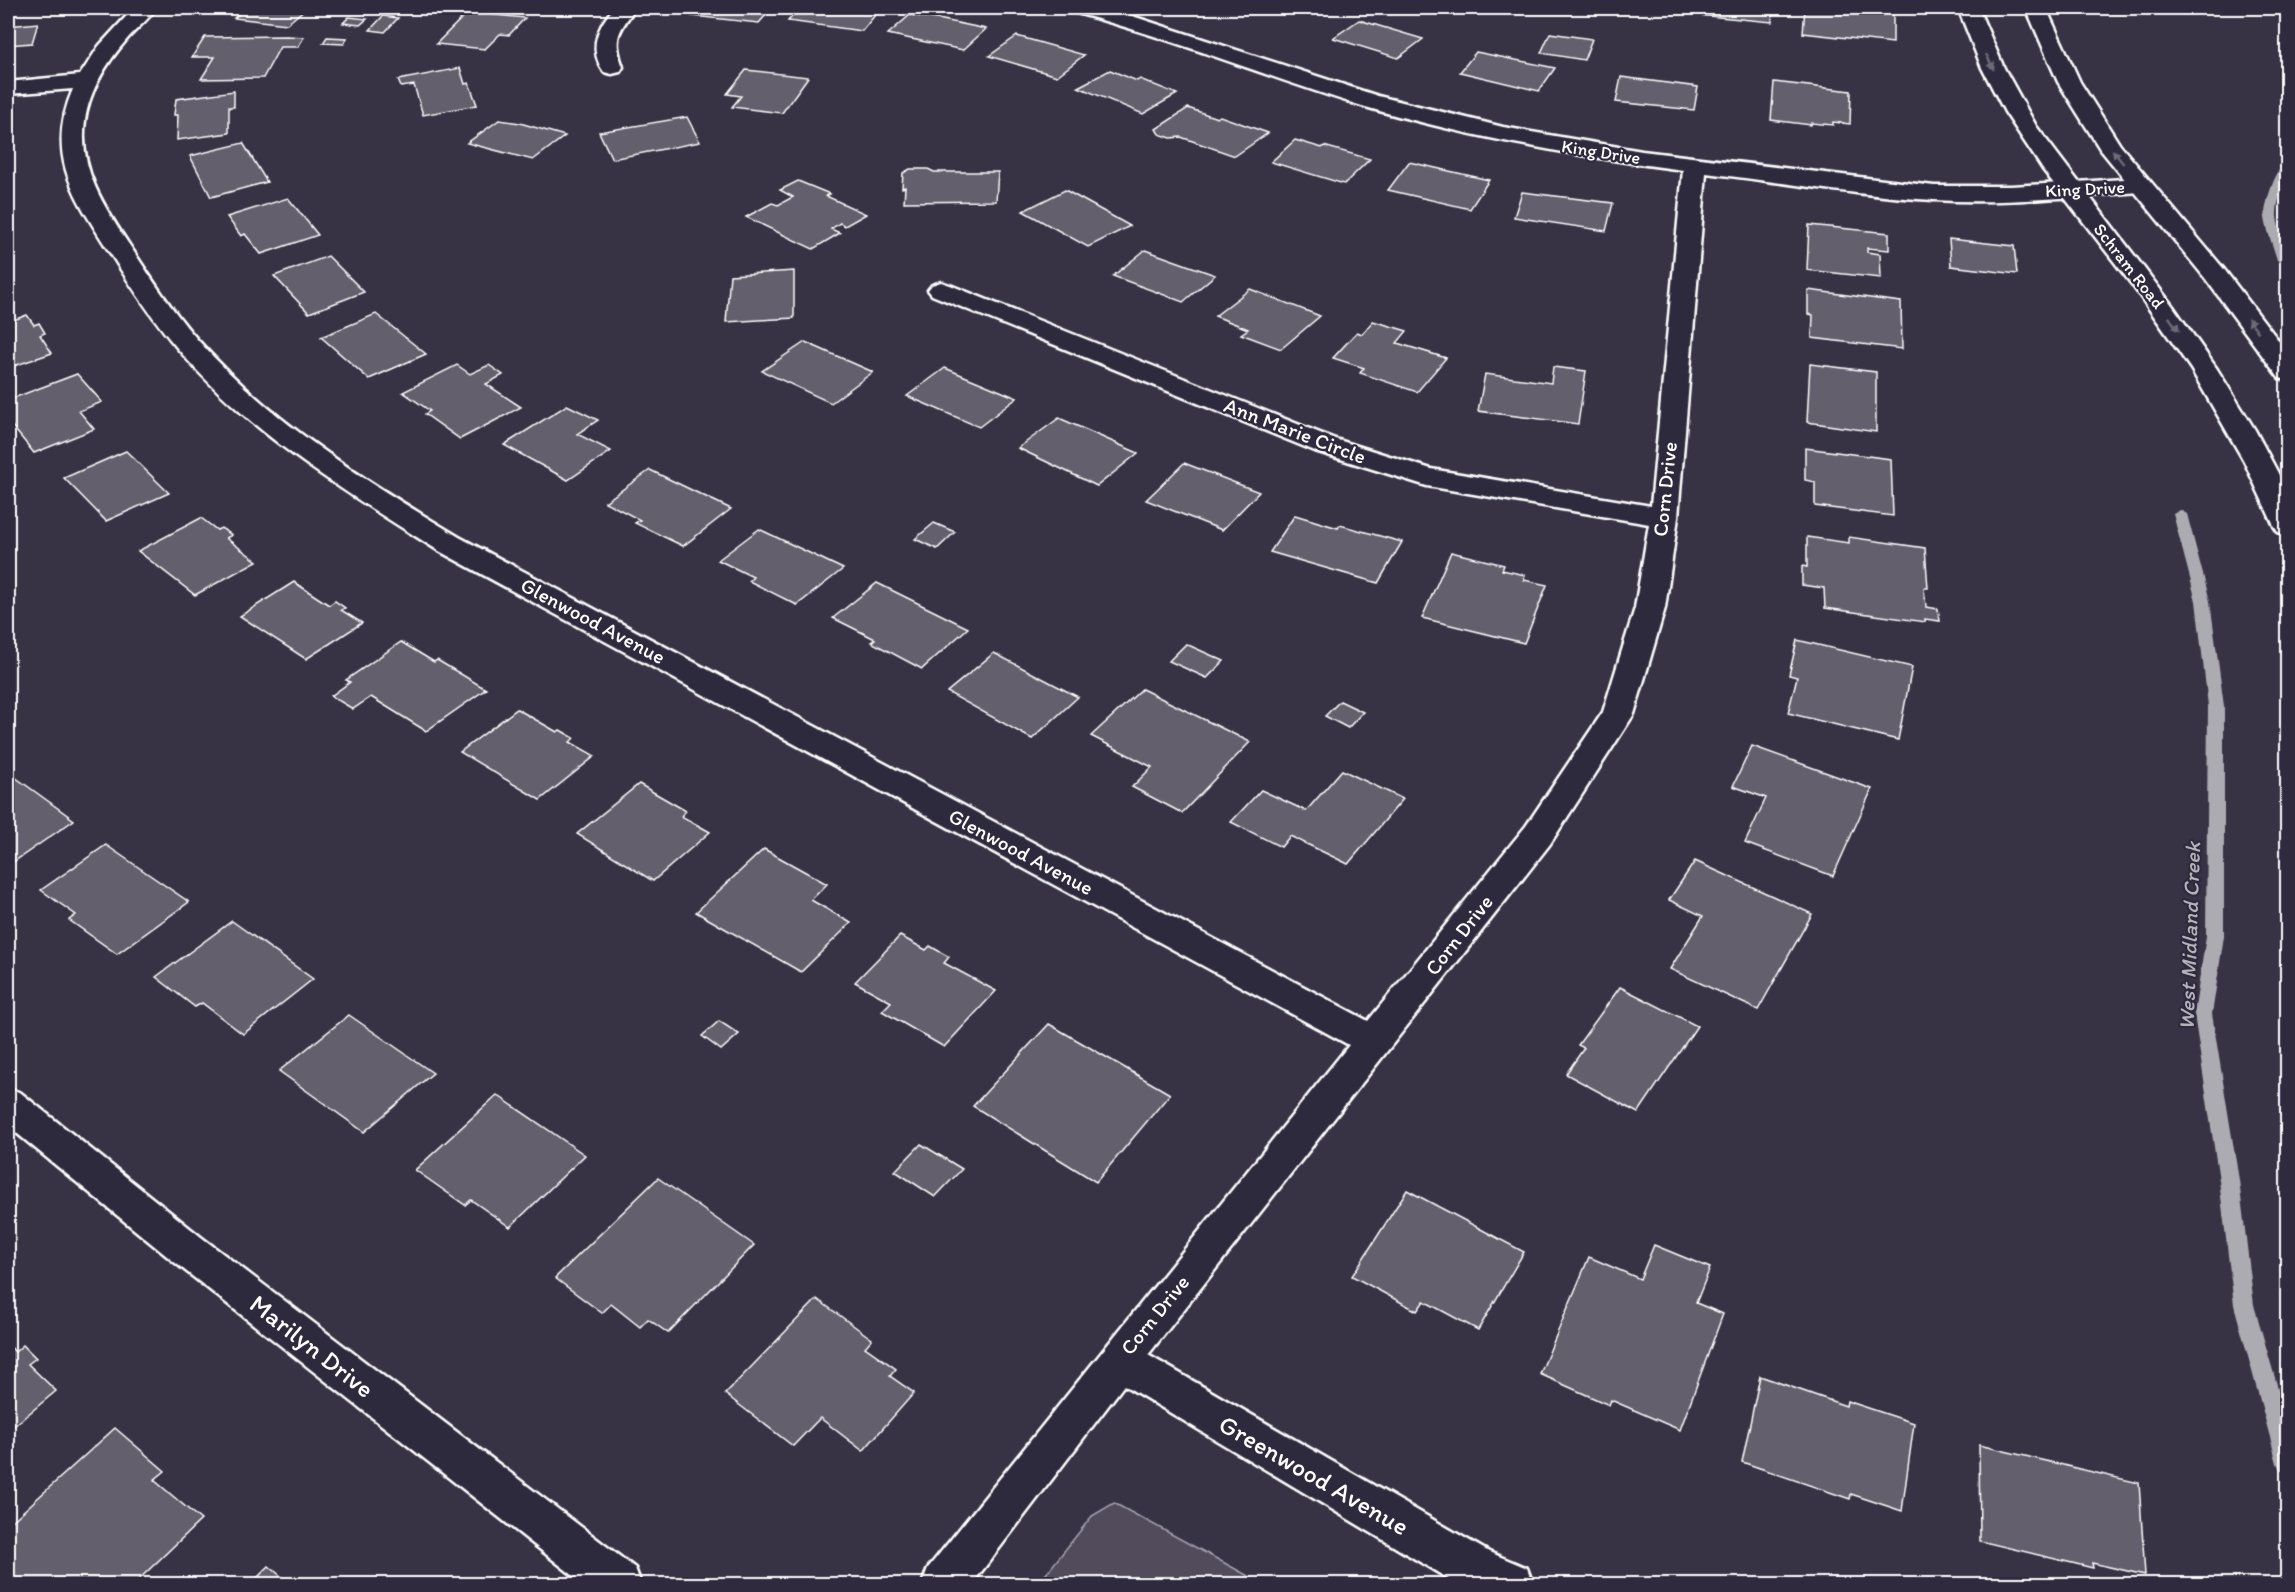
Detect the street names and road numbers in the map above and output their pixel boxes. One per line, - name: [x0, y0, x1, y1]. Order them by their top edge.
- street label: King Drive: [1560, 135, 1642, 169]
- street label: King Drive: [2045, 176, 2125, 202]
- street label: Schram Road: [2089, 219, 2169, 313]
- street label: Ann Marie Circle: [1221, 392, 1370, 469]
- street label: Corn Drive: [1647, 440, 1682, 538]
- street label: Glenwood Avenue: [517, 572, 670, 669]
- street label: Glenwood Avenue: [945, 803, 1098, 900]
- street label: Corn Drive: [1419, 889, 1498, 980]
- street label: Corn Drive: [1115, 1270, 1194, 1360]
- street label: Marilyn Drive: [243, 1287, 381, 1405]
- street label: Greenwood Avenue: [1213, 1408, 1415, 1542]

